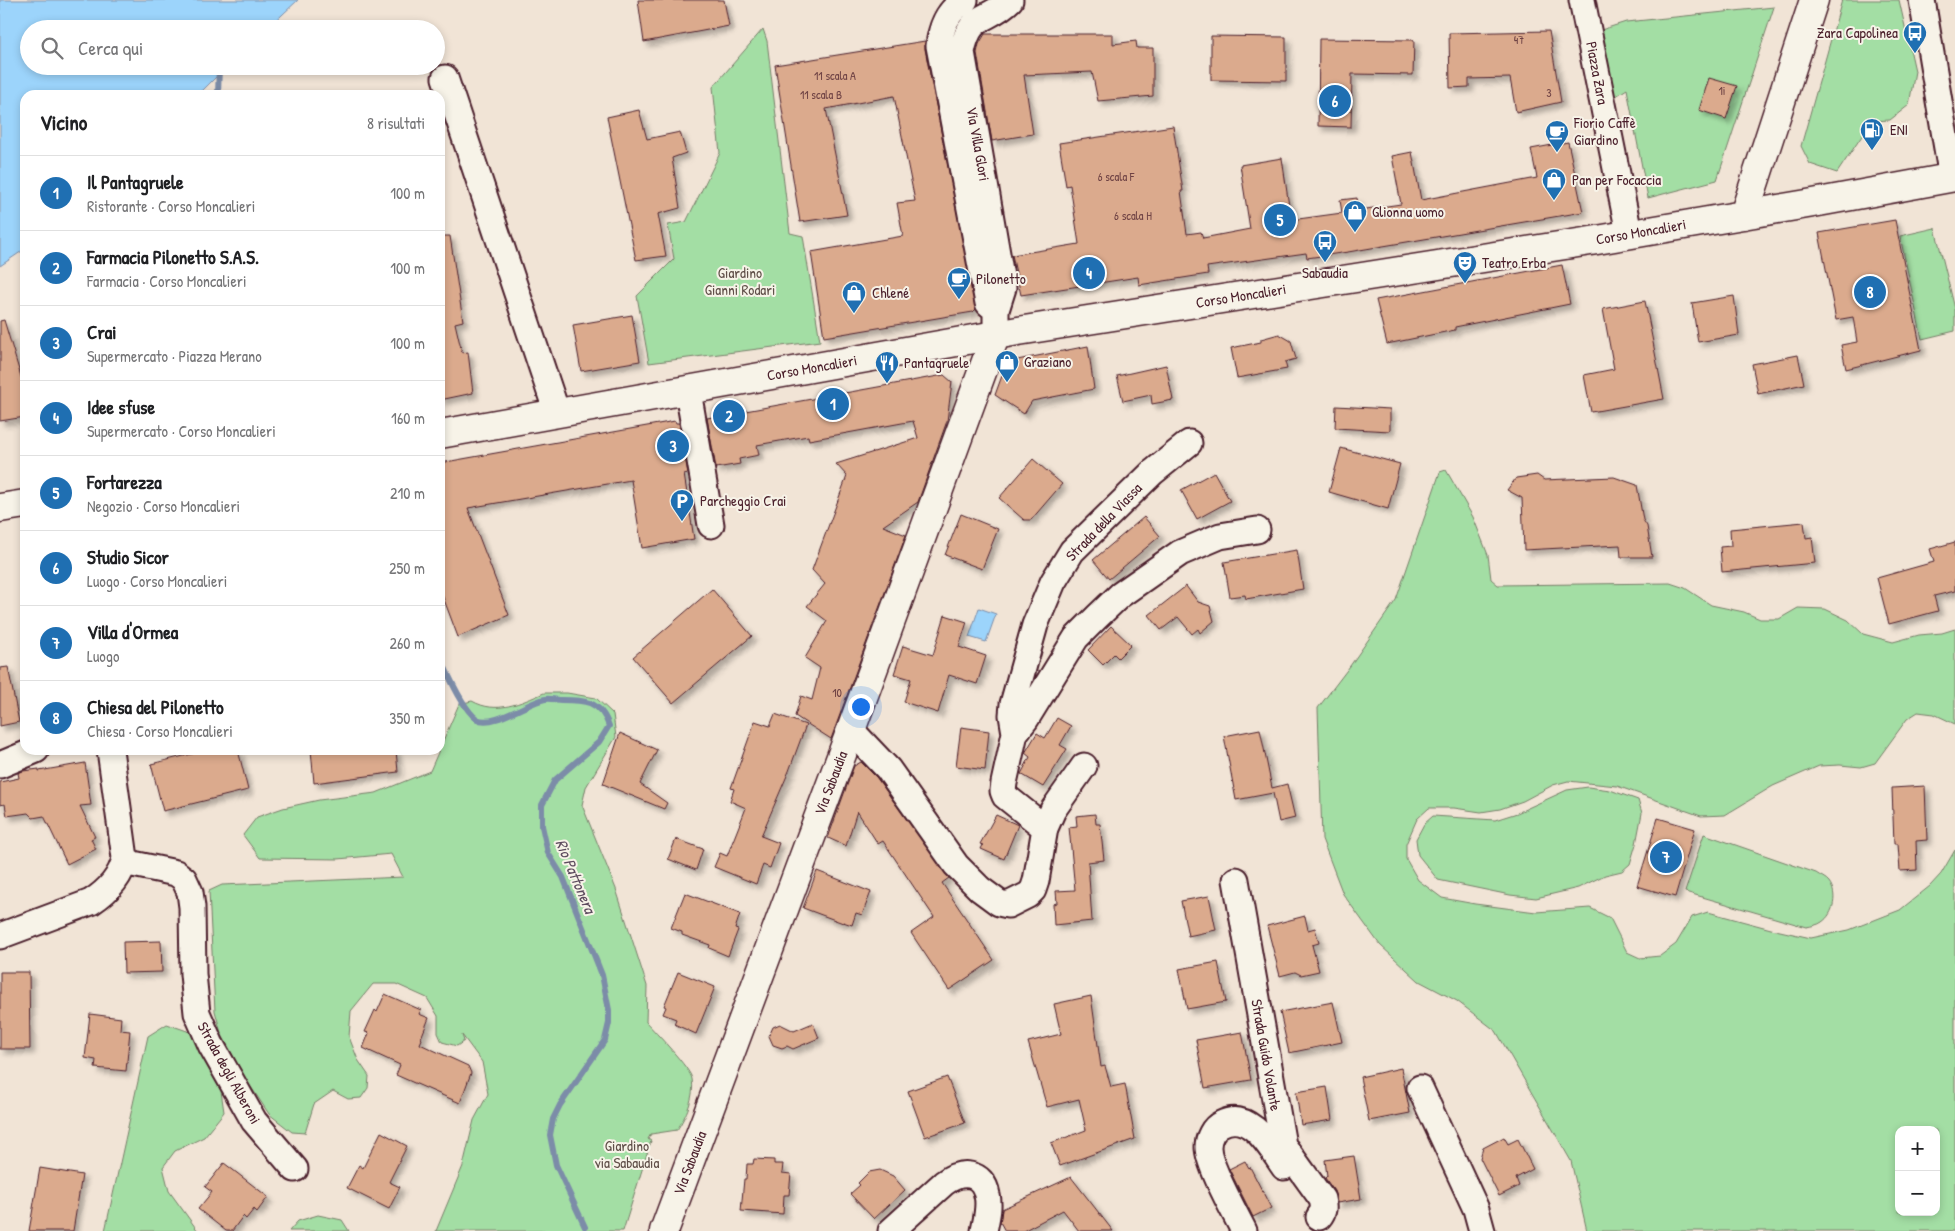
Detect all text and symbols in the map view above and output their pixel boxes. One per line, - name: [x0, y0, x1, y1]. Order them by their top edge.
- search box: [20, 20, 445, 75]
- bus stop icon: Zara Capolinea: [1902, 20, 1928, 54]
- place label: Zara Capolinea: [1817, 22, 1898, 43]
- house number: 47: [1514, 31, 1524, 48]
- icon: search: [38, 34, 66, 62]
- text: Cerca qui: [78, 35, 143, 61]
- street label: Piazza Zara: [1581, 40, 1614, 106]
- house number: 11 scala A: [814, 67, 856, 84]
- pin: 6: [1319, 82, 1351, 120]
- house number: 1i: [1718, 82, 1726, 99]
- house number: 3: [1546, 84, 1552, 101]
- house number: 11 scala B: [800, 86, 842, 103]
- street label: Via Villa Glori: [962, 105, 995, 183]
- text: Vicino: [40, 108, 87, 137]
- text: 8 risultati: [367, 112, 425, 134]
- place label: Fiorio Caffè Giardino: [1573, 112, 1636, 150]
- fuel station icon: ENI: [1859, 117, 1885, 151]
- cafe icon: Fiorio Caffè Giardino: [1544, 119, 1570, 153]
- place label: ENI: [1890, 119, 1908, 140]
- shop icon: Pan per Focaccia: [1541, 167, 1567, 201]
- house number: 6 scala F: [1098, 168, 1135, 185]
- text: Il Pantagruele: [87, 169, 184, 195]
- place label: Pan per Focaccia: [1572, 169, 1661, 190]
- text: 1: [53, 182, 59, 204]
- text: 100 m: [390, 182, 425, 204]
- text: Ristorante · Corso Moncalieri: [87, 195, 255, 217]
- shop icon: Glionna uomo: [1342, 199, 1368, 233]
- pin: 5: [1264, 201, 1296, 239]
- place label: Glionna uomo: [1372, 201, 1444, 222]
- house number: 6 scala H: [1114, 207, 1152, 224]
- street label: Corso Moncalieri: [1594, 213, 1688, 250]
- bus stop icon: Sabaudia: [1312, 229, 1338, 263]
- text: Farmacia Pilonetto S.A.S.: [87, 244, 259, 270]
- theatre icon: Teatro Erba: [1452, 250, 1478, 284]
- place label: Teatro Erba: [1482, 252, 1546, 273]
- pin: 4: [1073, 254, 1105, 292]
- text: 2: [52, 257, 60, 279]
- text: 100 m: [390, 257, 425, 279]
- park label: Giardino Gianni Rodari: [705, 262, 775, 300]
- place label: Sabaudia: [1302, 262, 1348, 283]
- cafe icon: Pilonetto: [946, 266, 972, 300]
- place label: Pilonetto: [976, 268, 1026, 289]
- text: Farmacia · Corso Moncalieri: [87, 270, 247, 292]
- pin: 8: [1854, 273, 1886, 311]
- street label: Corso Moncalieri: [1194, 278, 1288, 313]
- shop icon: Chlené: [841, 280, 867, 314]
- place label: Chlené: [872, 282, 909, 303]
- text: Crai: [87, 319, 116, 345]
- text: 3: [52, 332, 60, 354]
- text: 100 m: [390, 332, 425, 354]
- text: Supermercato · Piazza Merano: [87, 345, 262, 367]
- street label: Corso Moncalieri: [765, 349, 859, 386]
- shop icon: Graziano: [994, 349, 1020, 383]
- restaurant icon: Pantagruele: [874, 350, 900, 384]
- place label: Graziano: [1024, 351, 1071, 372]
- place label: Pantagruele: [904, 352, 969, 373]
- pin: 1: [817, 385, 849, 423]
- text: Idee sfuse: [87, 394, 155, 420]
- pin: 2: [713, 397, 745, 435]
- text: 4: [53, 407, 59, 429]
- text: 160 m: [391, 407, 425, 429]
- text: Supermercato · Corso Moncalieri: [87, 420, 276, 442]
- pin: 3: [657, 427, 689, 465]
- text: Fortarezza: [87, 469, 162, 495]
- street label: Strada della Viassa: [1061, 478, 1147, 565]
- text: 5: [53, 482, 59, 504]
- text: 210 m: [390, 482, 425, 504]
- parking icon: Parcheggio Crai: [669, 488, 695, 522]
- place label: Parcheggio Crai: [700, 490, 786, 511]
- text: Negozio · Corso Moncalieri: [87, 495, 240, 517]
- text: Studio Sicor: [87, 544, 169, 570]
- text: 6: [53, 557, 59, 579]
- text: 250 m: [389, 557, 425, 579]
- text: Luogo · Corso Moncalieri: [87, 570, 227, 592]
- text: Villa d'Ormea: [87, 619, 178, 645]
- text: 7: [52, 632, 60, 654]
- text: 260 m: [389, 632, 425, 654]
- text: Luogo: [87, 645, 119, 667]
- house number: 10: [832, 684, 842, 701]
- text: Chiesa del Pilonetto: [87, 694, 224, 720]
- your location: [848, 694, 874, 720]
- text: 8: [53, 707, 59, 729]
- text: 350 m: [389, 707, 425, 729]
- text: Chiesa · Corso Moncalieri: [87, 720, 233, 742]
- street label: Via Sabaudia: [809, 748, 852, 818]
- water label: Rio Pattonera: [551, 836, 602, 918]
- pin: 7: [1650, 838, 1682, 876]
- street label: Strada Guido Volante: [1246, 997, 1287, 1112]
- street label: Strada degli Alberoni: [193, 1018, 266, 1128]
- map controls: [1895, 1126, 1940, 1216]
- button: +: [1895, 1126, 1940, 1171]
- street label: Via Sabaudia: [668, 1128, 711, 1198]
- park label: Giardino via Sabaudia: [595, 1135, 659, 1173]
- button: −: [1895, 1171, 1940, 1216]

